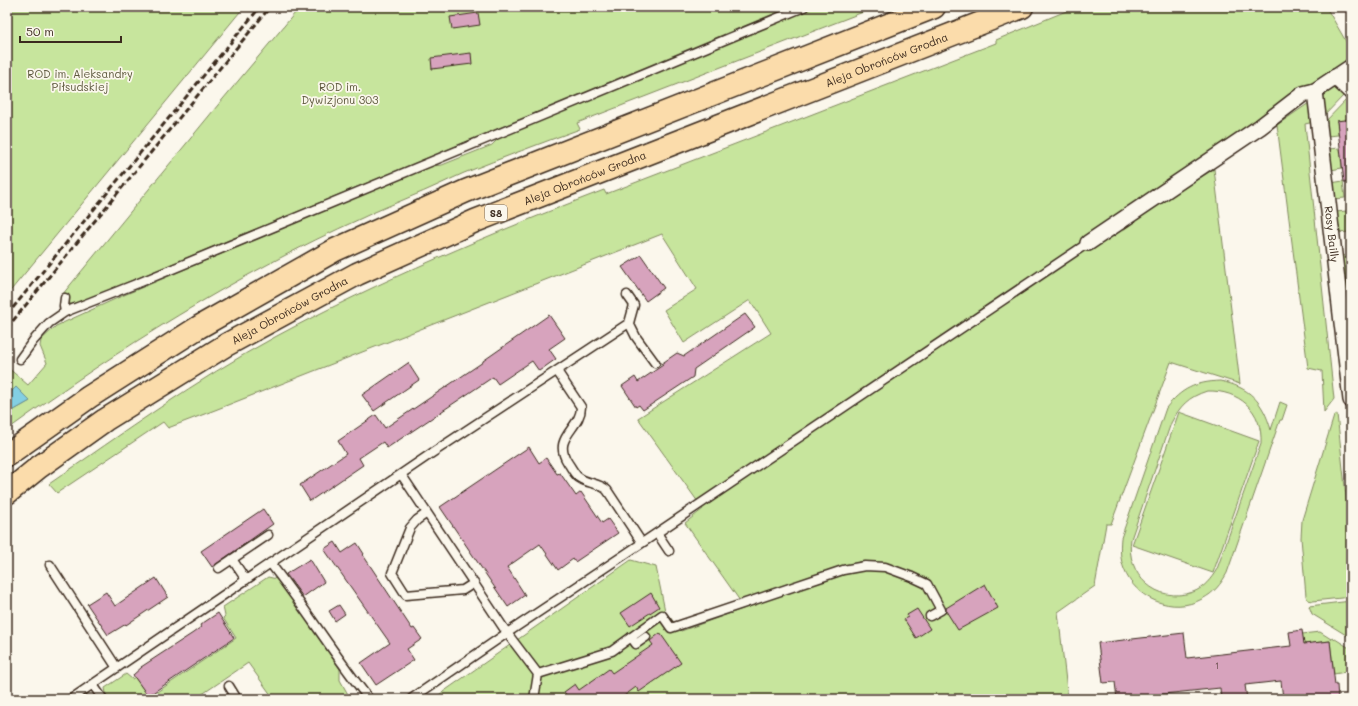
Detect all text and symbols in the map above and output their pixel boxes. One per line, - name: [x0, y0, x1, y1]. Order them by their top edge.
- scale bar: [20, 18, 121, 44]
- text: 50 m: [26, 23, 54, 39]
- street label: Aleja Obrońców Grodna: [823, 29, 950, 90]
- park label: ROD im. Aleksandry Piłsudskiej: [27, 66, 133, 94]
- park label: ROD im. Dywizjonu 303: [302, 79, 379, 107]
- street label: Aleja Obrońców Grodna: [521, 147, 648, 208]
- road number: S8: [485, 205, 507, 221]
- street label: Rosy Bailly: [1321, 205, 1343, 263]
- street label: Aleja Obrońców Grodna: [228, 272, 350, 348]
- house number: 1: [1215, 660, 1219, 671]

